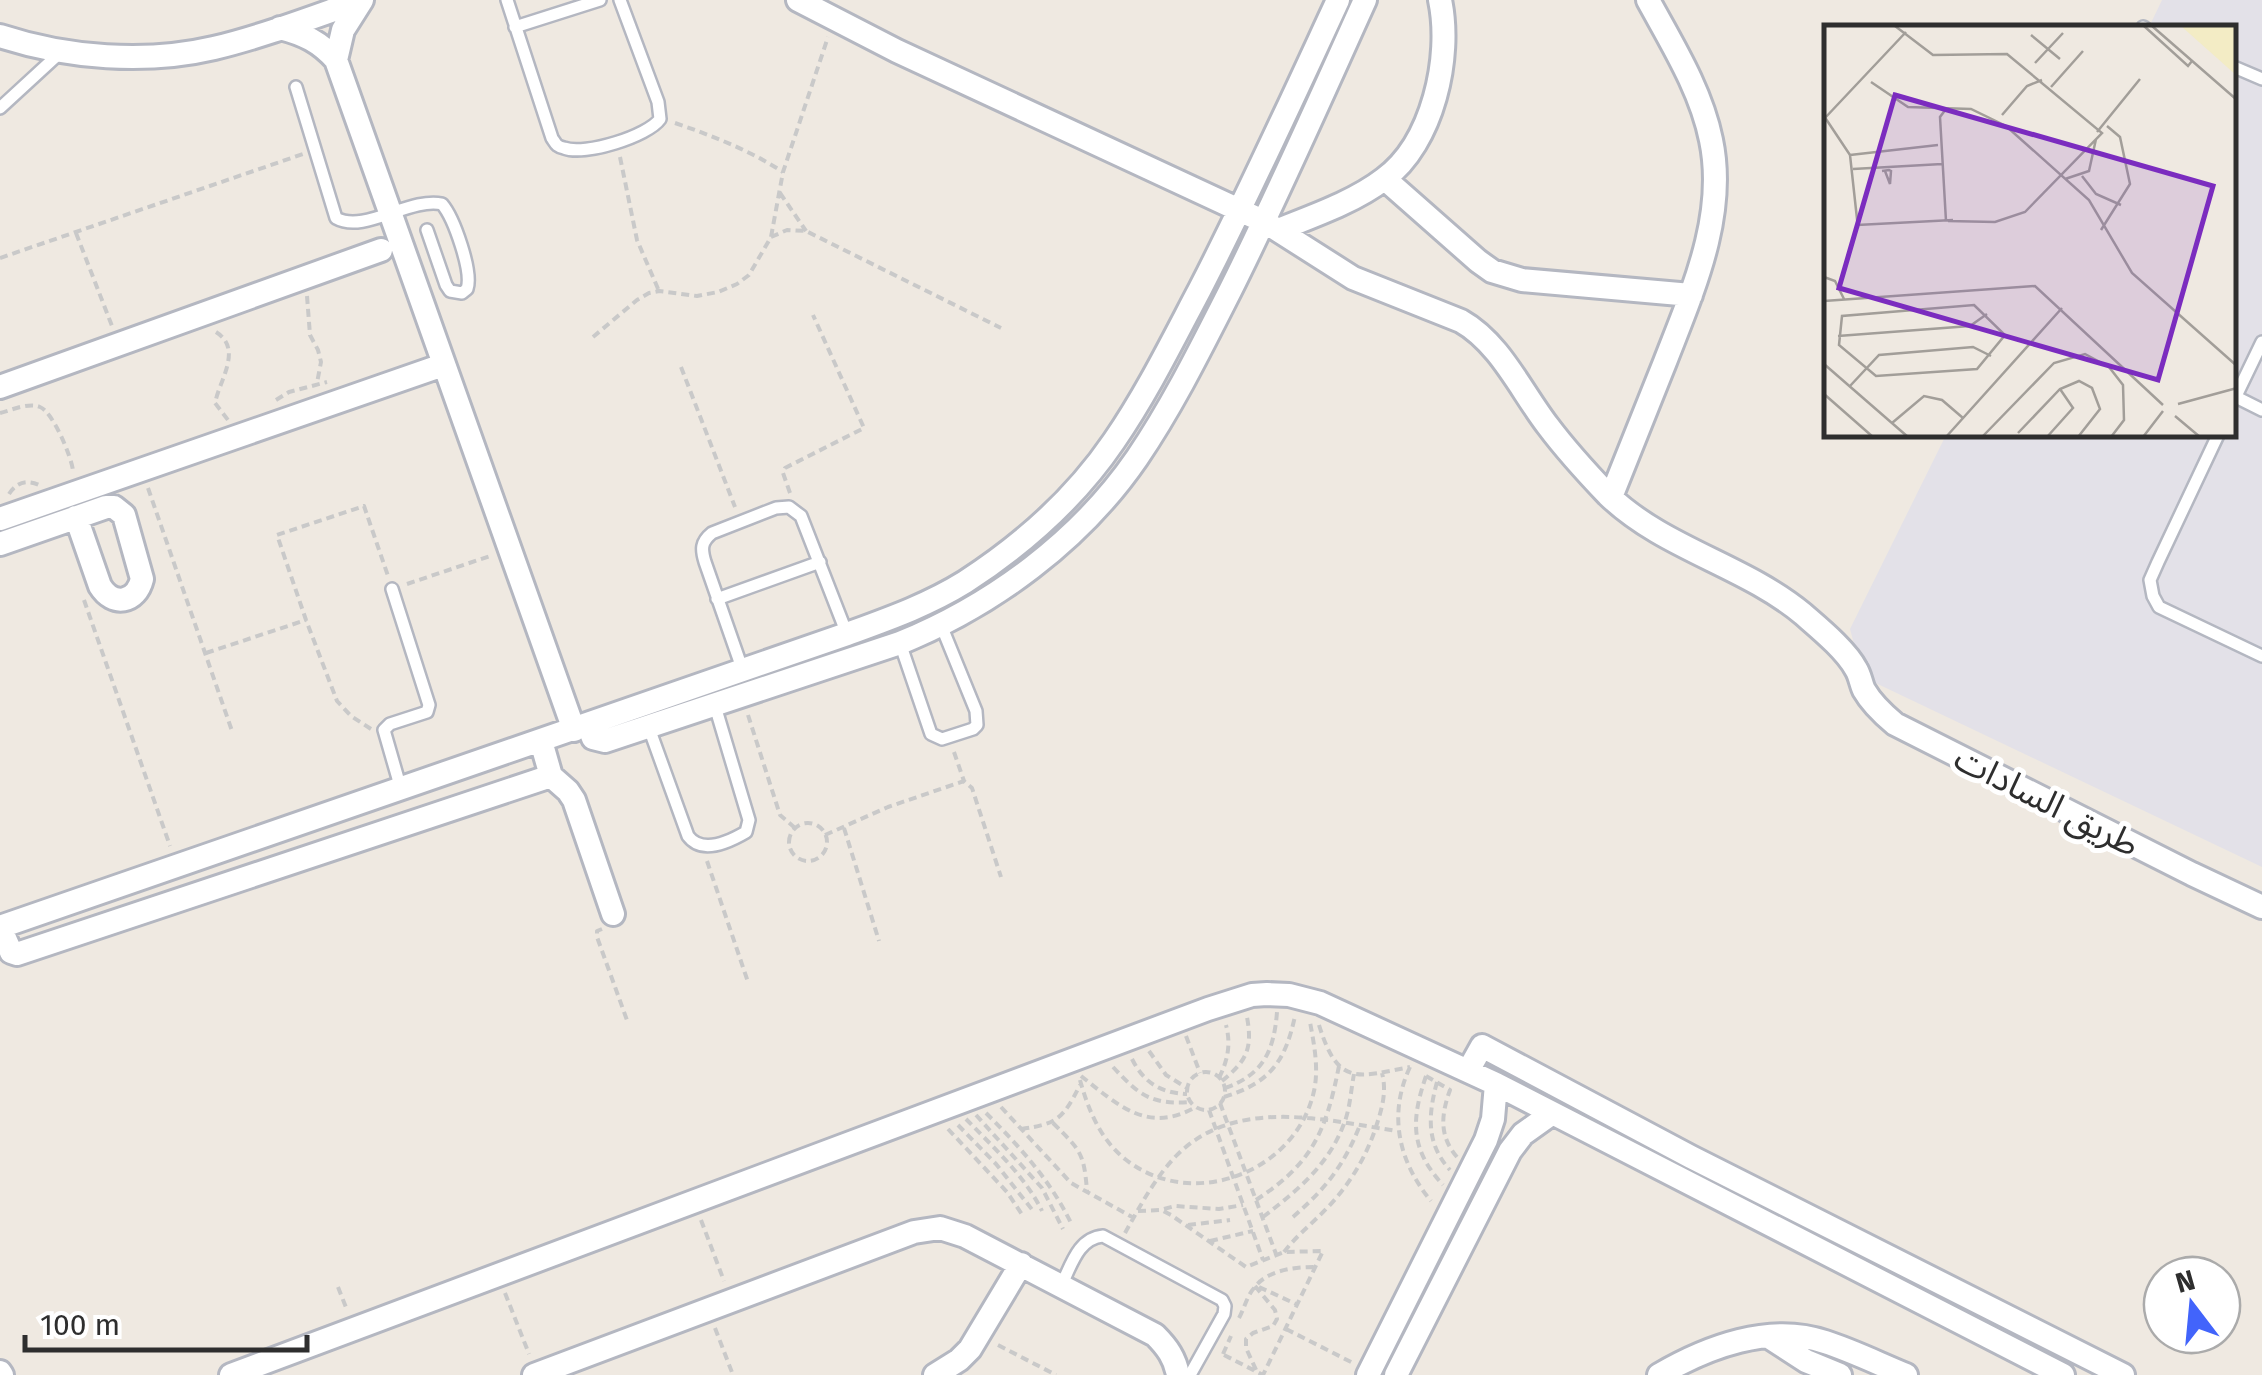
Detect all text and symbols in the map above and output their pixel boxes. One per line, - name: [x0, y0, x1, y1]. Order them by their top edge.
- inset map: [1824, 25, 2237, 438]
- street label: طريق السادات: [1948, 737, 2146, 865]
- north arrow: [2142, 1255, 2242, 1355]
- text: N: [2172, 1263, 2199, 1300]
- scale bar: [25, 1290, 308, 1352]
- text: 100 m: [40, 1307, 120, 1343]

